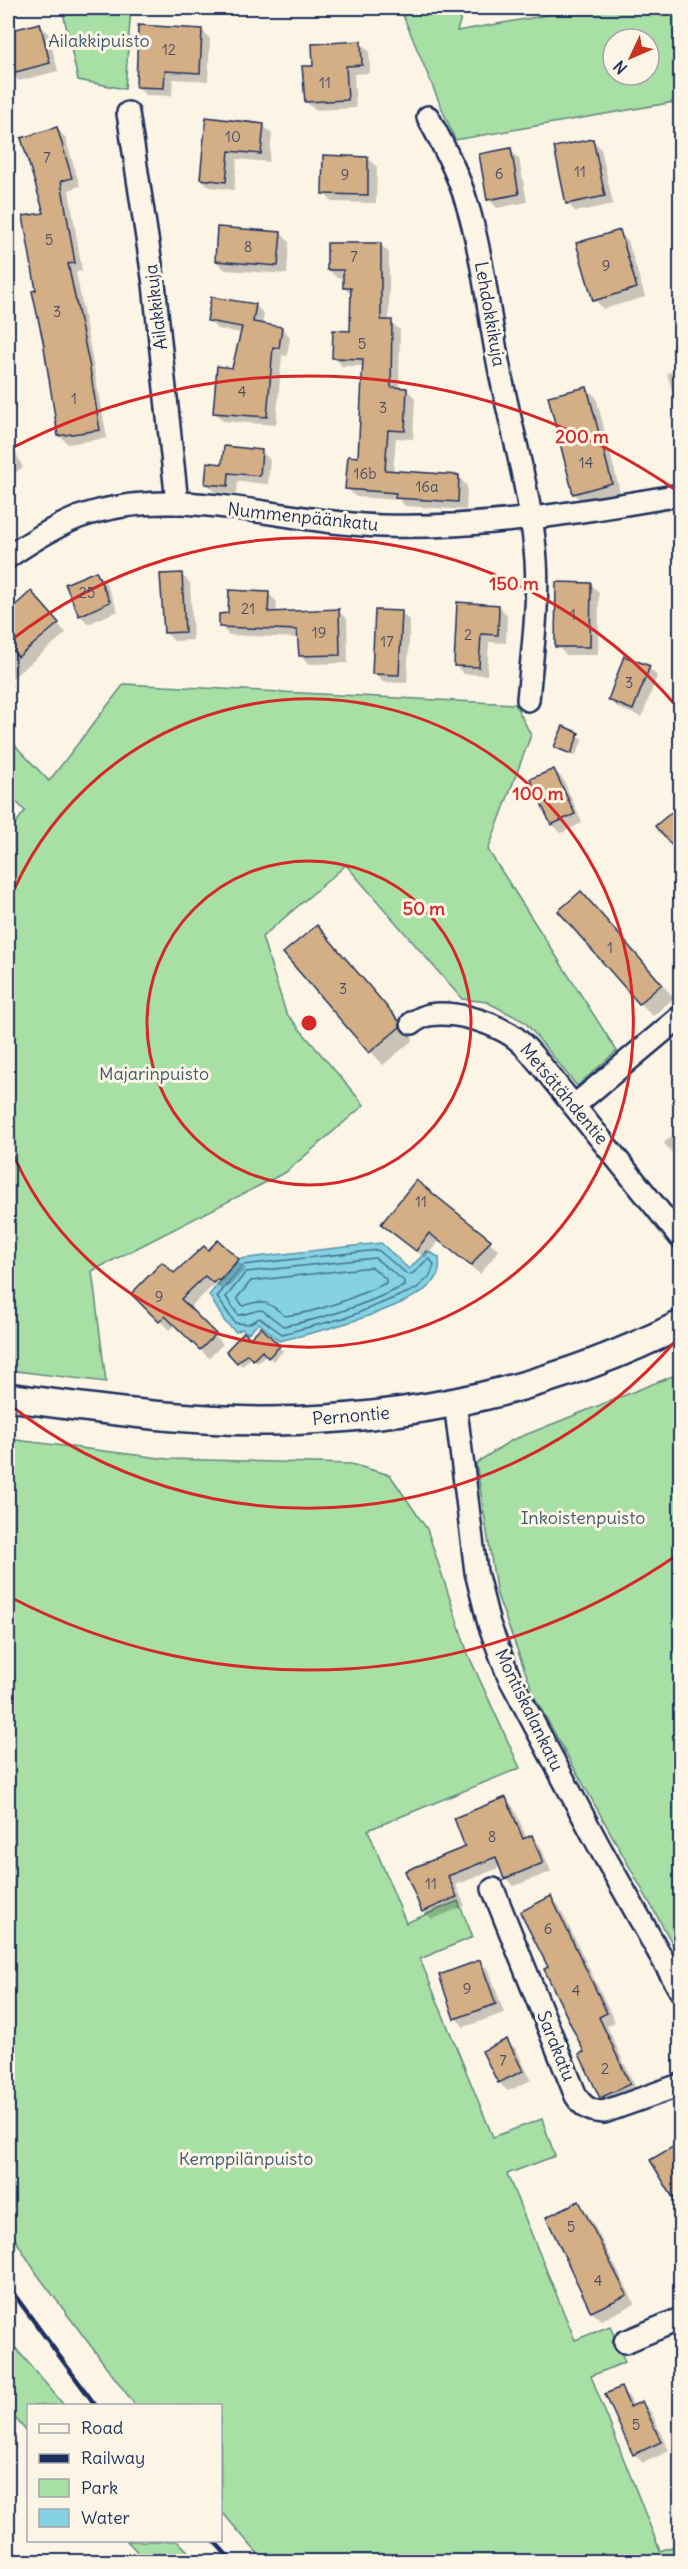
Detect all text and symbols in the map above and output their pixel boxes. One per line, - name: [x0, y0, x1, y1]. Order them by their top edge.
- north arrow: [601, 27, 661, 87]
- park label: Ailakkipuisto: [48, 29, 150, 52]
- house number: 12: [162, 40, 176, 59]
- text: N: [609, 56, 631, 78]
- house number: 11: [319, 73, 331, 92]
- house number: 10: [225, 127, 241, 146]
- house number: 7: [43, 148, 51, 167]
- house number: 11: [574, 162, 586, 181]
- house number: 6: [495, 164, 503, 183]
- house number: 9: [341, 165, 349, 184]
- house number: 5: [45, 230, 53, 249]
- house number: 8: [244, 237, 252, 256]
- house number: 7: [350, 247, 358, 266]
- house number: 9: [602, 256, 610, 275]
- street label: Lehdokkikuja: [470, 260, 511, 368]
- street label: Ailakkikuja: [139, 263, 172, 351]
- house number: 3: [53, 302, 61, 321]
- house number: 5: [358, 334, 366, 353]
- house number: 4: [238, 382, 247, 401]
- house number: 1: [71, 389, 77, 408]
- house number: 3: [379, 398, 387, 417]
- text: 200 m: [555, 425, 609, 448]
- house number: 14: [579, 453, 594, 472]
- house number: 16b: [354, 464, 376, 483]
- house number: 16a: [415, 477, 439, 496]
- street label: Nummenpäänkatu: [226, 497, 380, 536]
- text: 150 m: [489, 572, 539, 595]
- house number: 25: [79, 583, 95, 602]
- house number: 21: [241, 599, 255, 618]
- house number: 1: [570, 605, 576, 624]
- house number: 19: [312, 623, 326, 642]
- house number: 2: [464, 625, 472, 644]
- house number: 17: [380, 632, 394, 651]
- house number: 3: [625, 673, 633, 692]
- text: 100 m: [513, 782, 564, 805]
- text: 50 m: [403, 897, 445, 920]
- house number: 1: [607, 938, 613, 957]
- house number: 3: [339, 979, 347, 998]
- centre of rings: [299, 1013, 319, 1033]
- street label: Metsätähdentie: [515, 1038, 614, 1149]
- park label: Majarinpuisto: [99, 1062, 209, 1085]
- house number: 11: [415, 1192, 427, 1211]
- house number: 9: [155, 1287, 163, 1306]
- street label: Pernontie: [311, 1401, 391, 1430]
- park label: Inkoistenpuisto: [521, 1506, 645, 1529]
- street label: Montiskalankatu: [490, 1645, 569, 1775]
- house number: 8: [488, 1827, 496, 1846]
- house number: 11: [425, 1874, 437, 1893]
- house number: 6: [544, 1919, 552, 1938]
- house number: 9: [463, 1979, 471, 1998]
- house number: 4: [572, 1981, 581, 2000]
- street label: Sarakatu: [532, 2007, 581, 2084]
- house number: 7: [499, 2051, 507, 2070]
- house number: 2: [601, 2059, 609, 2078]
- park label: Kemppilänpuisto: [179, 2147, 313, 2170]
- house number: 5: [567, 2217, 575, 2236]
- house number: 4: [594, 2271, 603, 2290]
- legend: [27, 2404, 222, 2542]
- house number: 5: [632, 2415, 640, 2434]
- text: Road: [81, 2416, 124, 2439]
- text: Railway: [81, 2446, 145, 2469]
- text: Park: [81, 2476, 118, 2499]
- text: Water: [81, 2506, 131, 2529]

